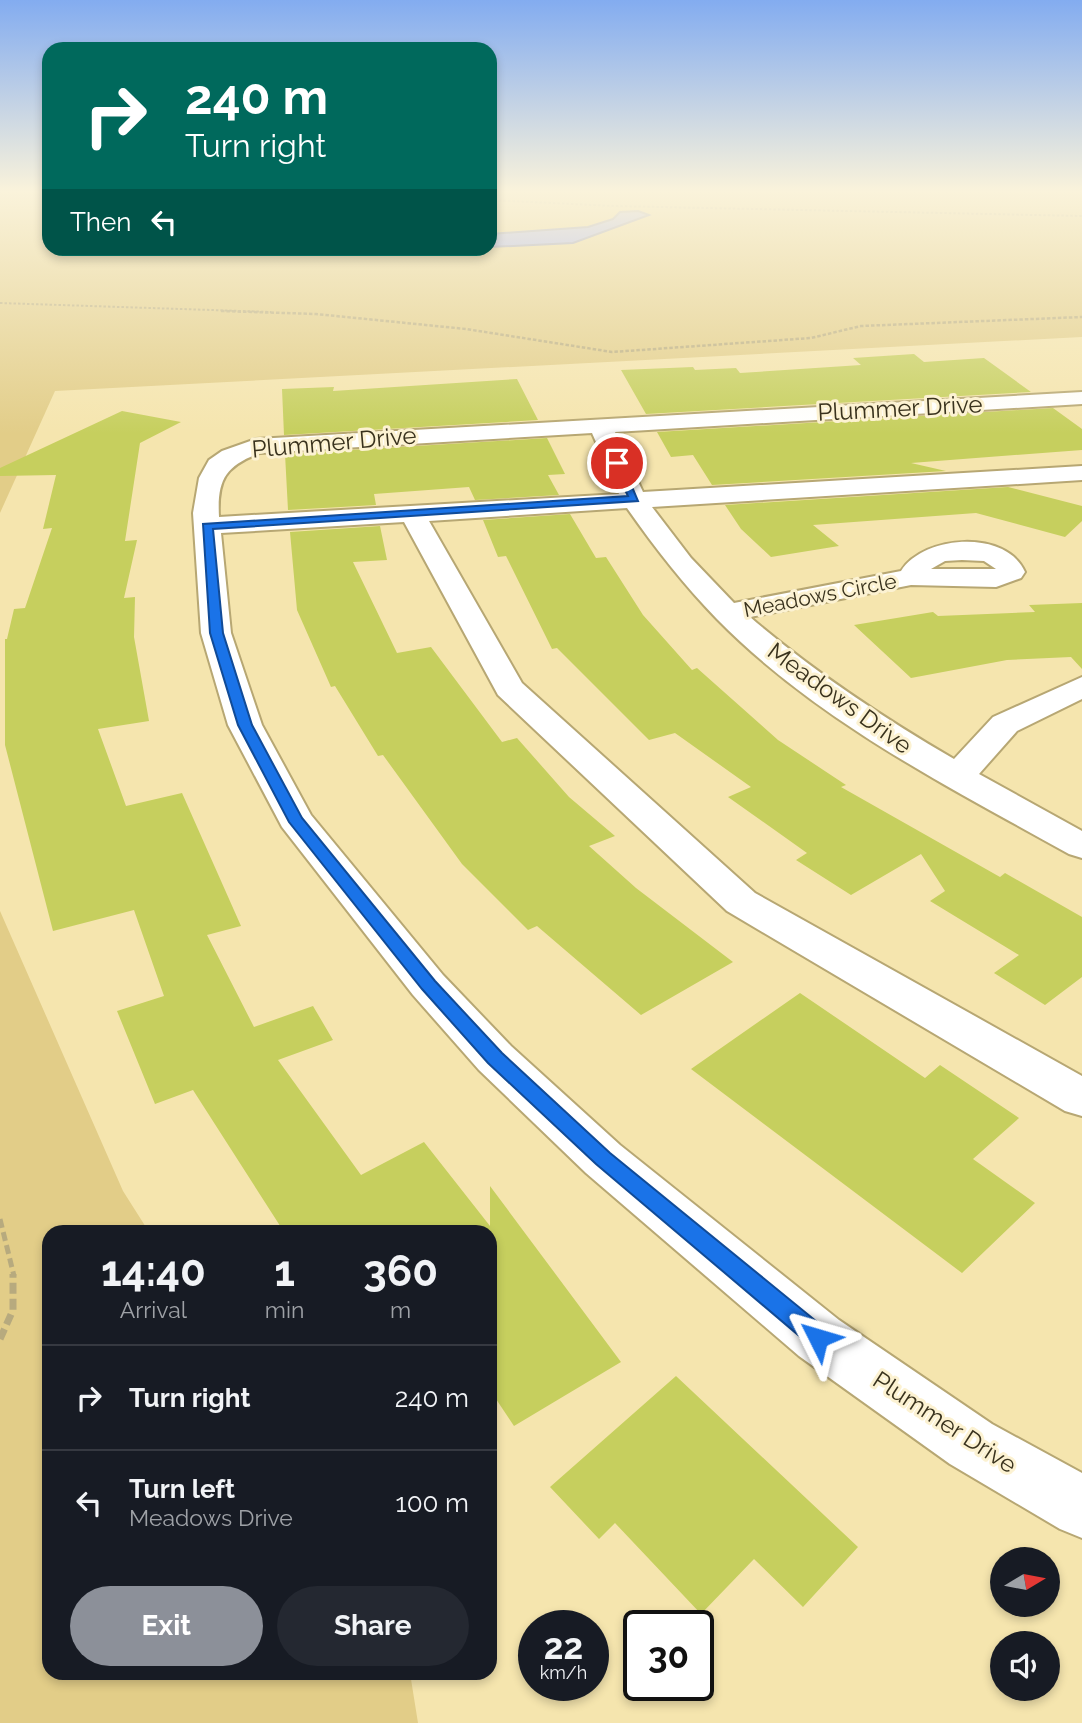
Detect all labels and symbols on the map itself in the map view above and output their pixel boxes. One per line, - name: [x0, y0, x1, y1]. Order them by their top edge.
- street label: Plummer Drive: [817, 389, 983, 427]
- street label: Plummer Drive: [250, 420, 418, 464]
- pin: [587, 433, 647, 493]
- street label: Meadows Circle: [742, 568, 898, 622]
- street label: Meadows Drive: [762, 636, 918, 760]
- position arrow: [781, 1301, 855, 1375]
- street label: Plummer Drive: [868, 1365, 1022, 1479]
- north arrow: [990, 1547, 1060, 1617]
- speed limit sign: 30: [623, 1610, 714, 1701]

